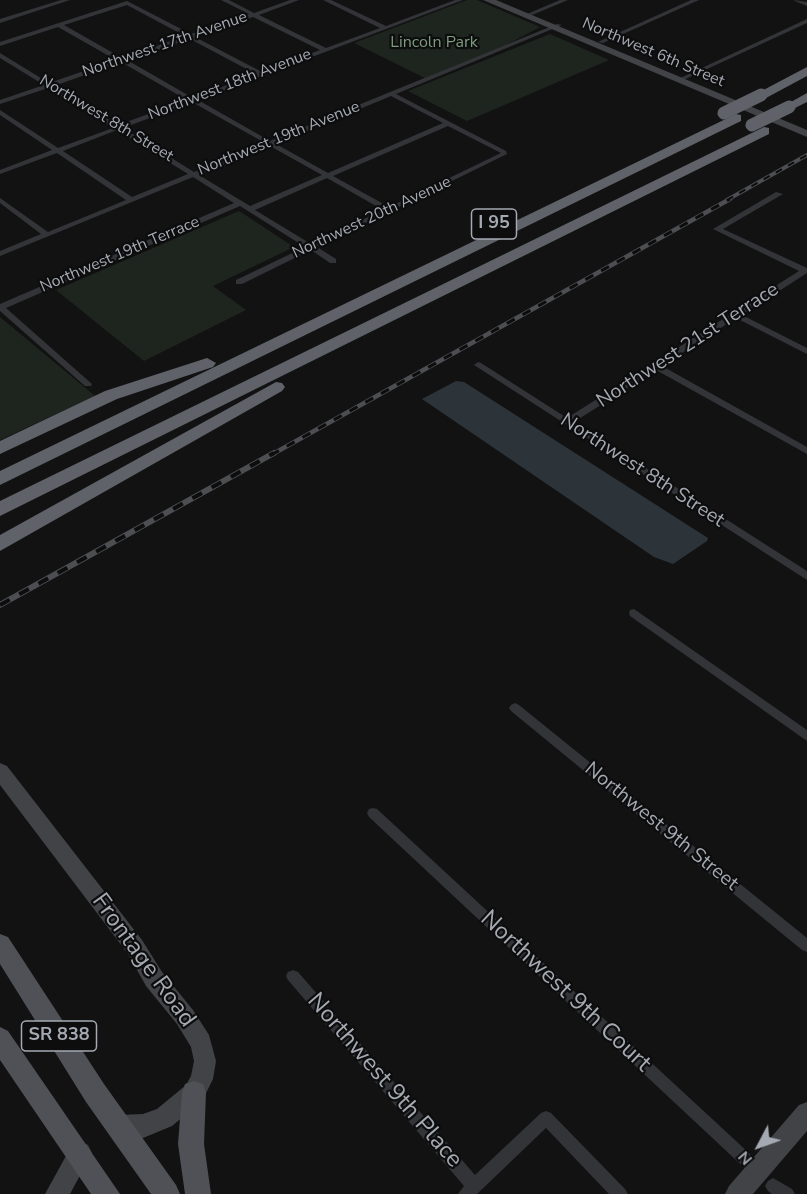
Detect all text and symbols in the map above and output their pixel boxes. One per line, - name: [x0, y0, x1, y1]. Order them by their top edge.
- street label: Northwest 17th Avenue: [80, 8, 250, 82]
- street label: Northwest 6th Street: [579, 14, 727, 92]
- park label: Lincoln Park: [390, 33, 478, 53]
- street label: Northwest 18th Avenue: [146, 45, 314, 125]
- street label: Northwest 8th Street: [36, 71, 176, 167]
- street label: Northwest 19th Avenue: [195, 98, 363, 180]
- street label: Northwest 20th Avenue: [289, 173, 455, 263]
- road number: I 95: [472, 209, 516, 239]
- street label: Northwest 19th Terrace: [37, 213, 203, 297]
- street label: Northwest 21st Terrace: [592, 278, 784, 414]
- street label: Northwest 8th Street: [555, 409, 729, 533]
- street label: Northwest 9th Street: [579, 758, 743, 896]
- street label: Frontage Road: [85, 889, 201, 1033]
- street label: Northwest 9th Court: [474, 905, 656, 1079]
- street label: Northwest 9th Place: [300, 988, 468, 1174]
- road number: SR 838: [22, 1021, 97, 1051]
- north arrow: [729, 1116, 789, 1176]
- text: N: [733, 1146, 758, 1170]

